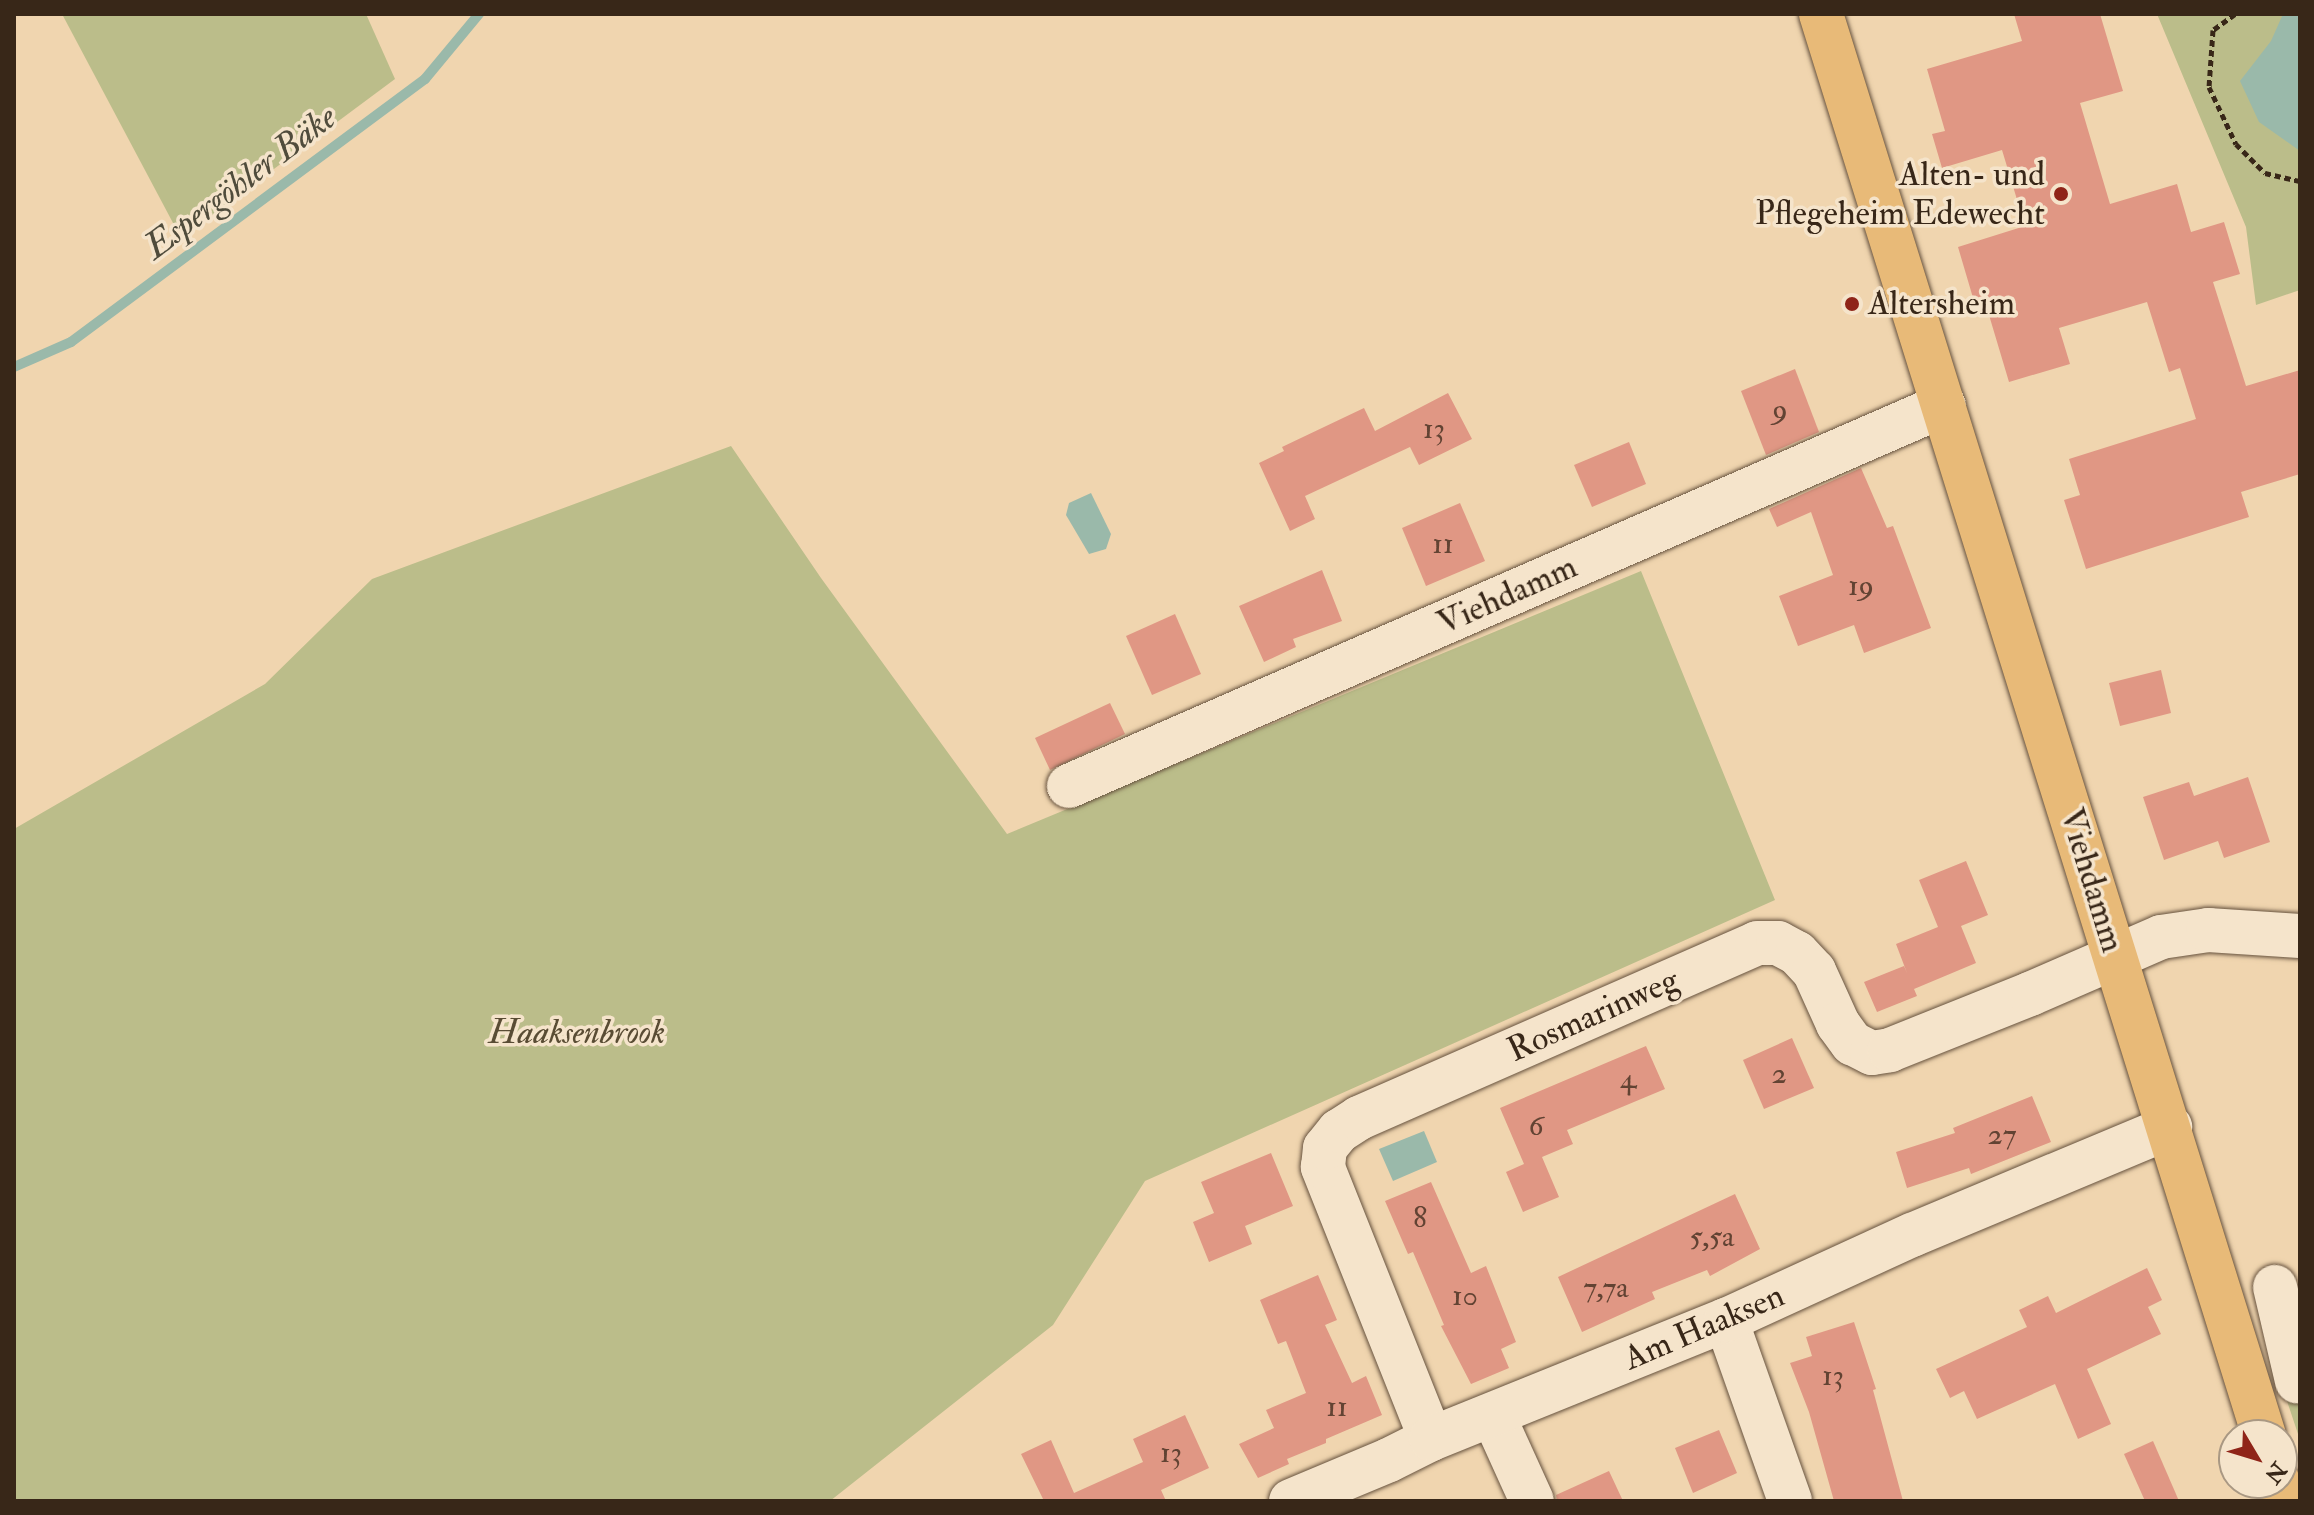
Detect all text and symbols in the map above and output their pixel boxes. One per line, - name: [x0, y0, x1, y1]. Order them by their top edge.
- water label: Espergöhler Bäke: [135, 96, 345, 268]
- place label: Alten- und Pflegeheim Edewecht: [1755, 154, 2045, 234]
- marker: Alten- und Pflegeheim Edewecht: [2052, 185, 2070, 203]
- place label: Altersheim: [1868, 284, 2015, 324]
- marker: Altersheim: [1843, 295, 1861, 313]
- house number: 9: [1772, 392, 1788, 428]
- house number: 13: [1423, 411, 1445, 447]
- house number: 11: [1432, 526, 1454, 562]
- street label: Viehdamm: [1431, 546, 1583, 644]
- house number: 19: [1848, 568, 1874, 604]
- street label: Viehdamm: [2051, 803, 2133, 957]
- street label: Rosmarinweg: [1501, 959, 1685, 1071]
- park label: Haaksenbrook: [489, 1013, 665, 1053]
- house number: 2: [1771, 1056, 1787, 1092]
- house number: 4: [1620, 1061, 1636, 1097]
- house number: 6: [1528, 1108, 1544, 1144]
- house number: 27: [1988, 1117, 2016, 1153]
- house number: 8: [1413, 1200, 1427, 1236]
- house number: 5,5a: [1690, 1219, 1734, 1255]
- house number: 7,7a: [1583, 1270, 1629, 1306]
- street label: Am Haaksen: [1618, 1275, 1790, 1379]
- house number: 10: [1452, 1278, 1478, 1314]
- house number: 13: [1822, 1358, 1844, 1394]
- house number: 11: [1326, 1389, 1348, 1425]
- north arrow: [2218, 1419, 2298, 1499]
- house number: 13: [1160, 1435, 1182, 1471]
- text: N: [2258, 1456, 2292, 1489]

